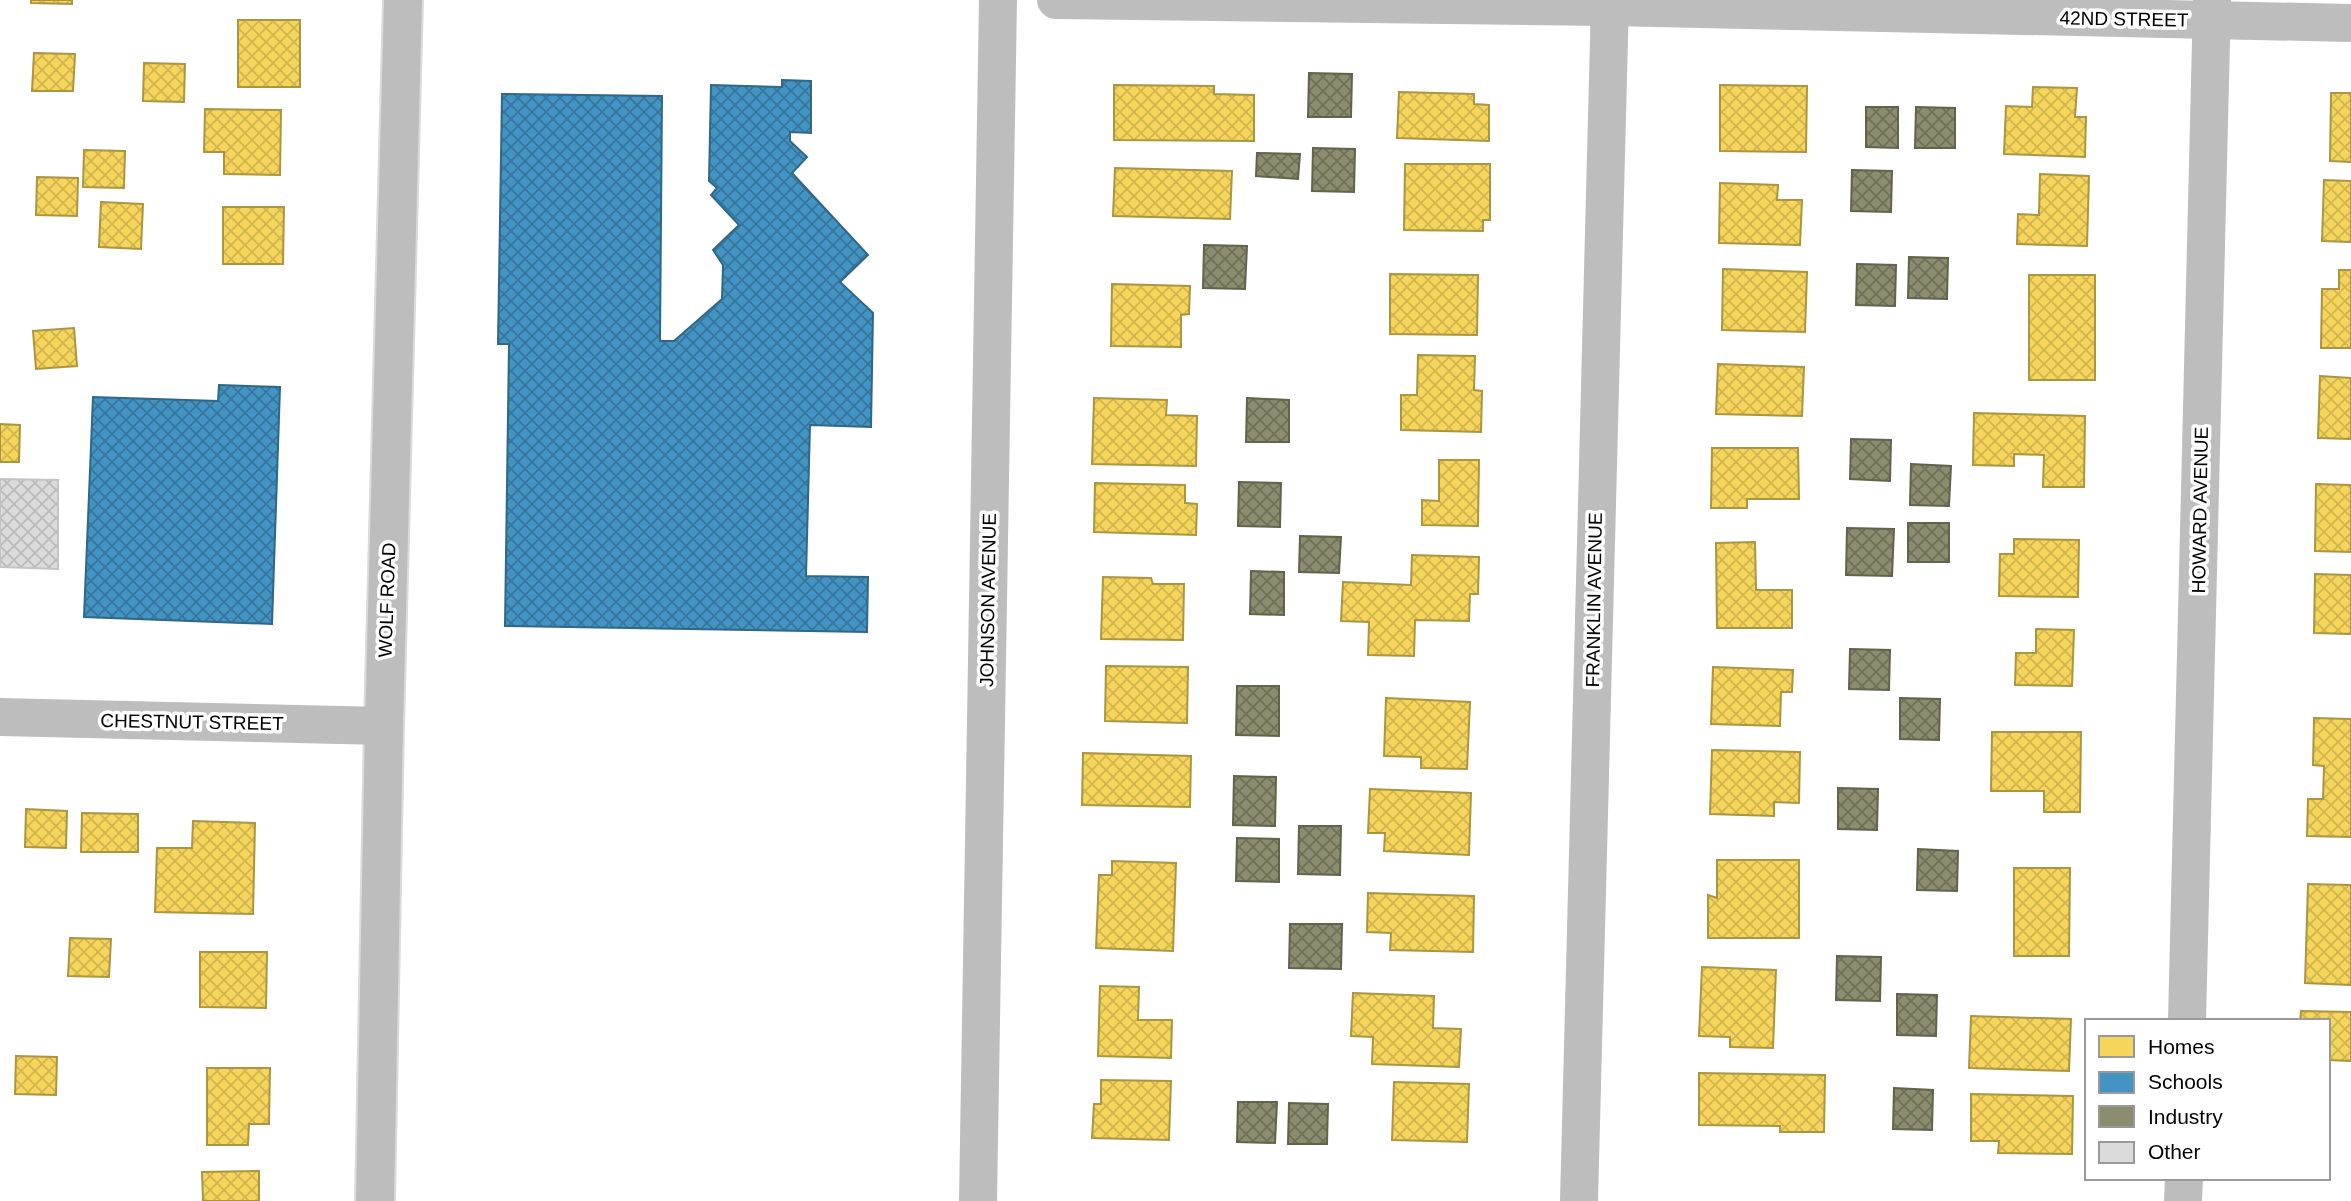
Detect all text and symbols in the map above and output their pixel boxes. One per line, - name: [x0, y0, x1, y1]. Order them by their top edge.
- street label: 42ND STREET: [2059, 7, 2189, 31]
- street label: HOWARD AVENUE: [2188, 426, 2212, 594]
- street label: FRANKLIN AVENUE: [1582, 512, 1606, 688]
- street label: JOHNSON AVENUE: [976, 513, 1000, 687]
- street label: WOLF ROAD: [374, 542, 400, 658]
- street label: CHESTNUT STREET: [100, 710, 284, 734]
- legend: [2085, 1019, 2330, 1180]
- text: Homes: [2148, 1035, 2215, 1058]
- text: Schools: [2148, 1070, 2223, 1093]
- text: Industry: [2148, 1105, 2223, 1128]
- text: Other: [2148, 1140, 2201, 1163]

